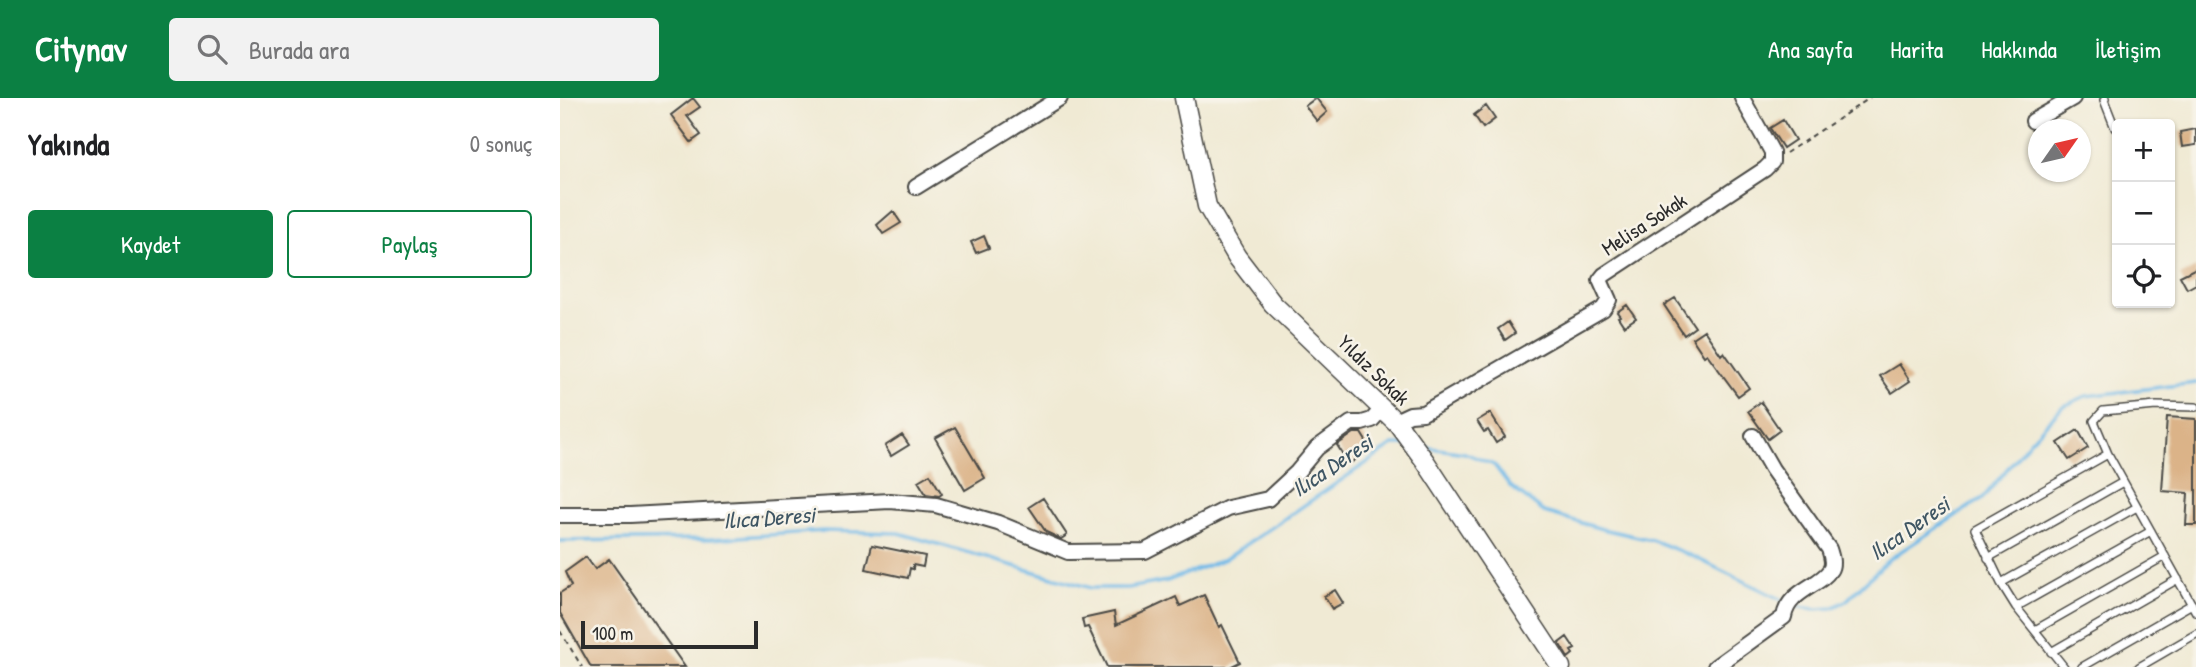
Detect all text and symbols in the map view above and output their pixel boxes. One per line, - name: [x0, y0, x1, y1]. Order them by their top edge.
- search box: [169, 18, 659, 81]
- text: Citynav: [35, 27, 127, 71]
- icon: search: [193, 30, 231, 68]
- text: Burada ara: [249, 32, 349, 67]
- text: Ana sayfa: [1768, 33, 1852, 65]
- text: Harita: [1890, 33, 1943, 65]
- text: Hakkında: [1981, 33, 2057, 65]
- text: İletişim: [2095, 33, 2161, 65]
- north arrow: [2028, 119, 2091, 182]
- map controls: [2112, 119, 2175, 308]
- button: +: [2112, 119, 2175, 182]
- text: Yakında: [28, 124, 109, 164]
- text: 0 sonuç: [470, 128, 532, 159]
- button: −: [2112, 182, 2175, 245]
- street label: Melisa Sokak: [1596, 186, 1692, 262]
- button: Kaydet: [28, 210, 273, 278]
- button: Paylaş: [287, 210, 532, 278]
- button: locate: [2112, 245, 2175, 308]
- street label: Yıldız Sokak: [1332, 328, 1417, 412]
- water label: Ilıca Deresi: [1285, 425, 1380, 504]
- water label: Ilıca Deresi: [1862, 488, 1957, 567]
- water label: Ilıca Deresi: [722, 498, 818, 536]
- scale bar: [581, 618, 758, 650]
- text: 100 m: [592, 620, 633, 646]

